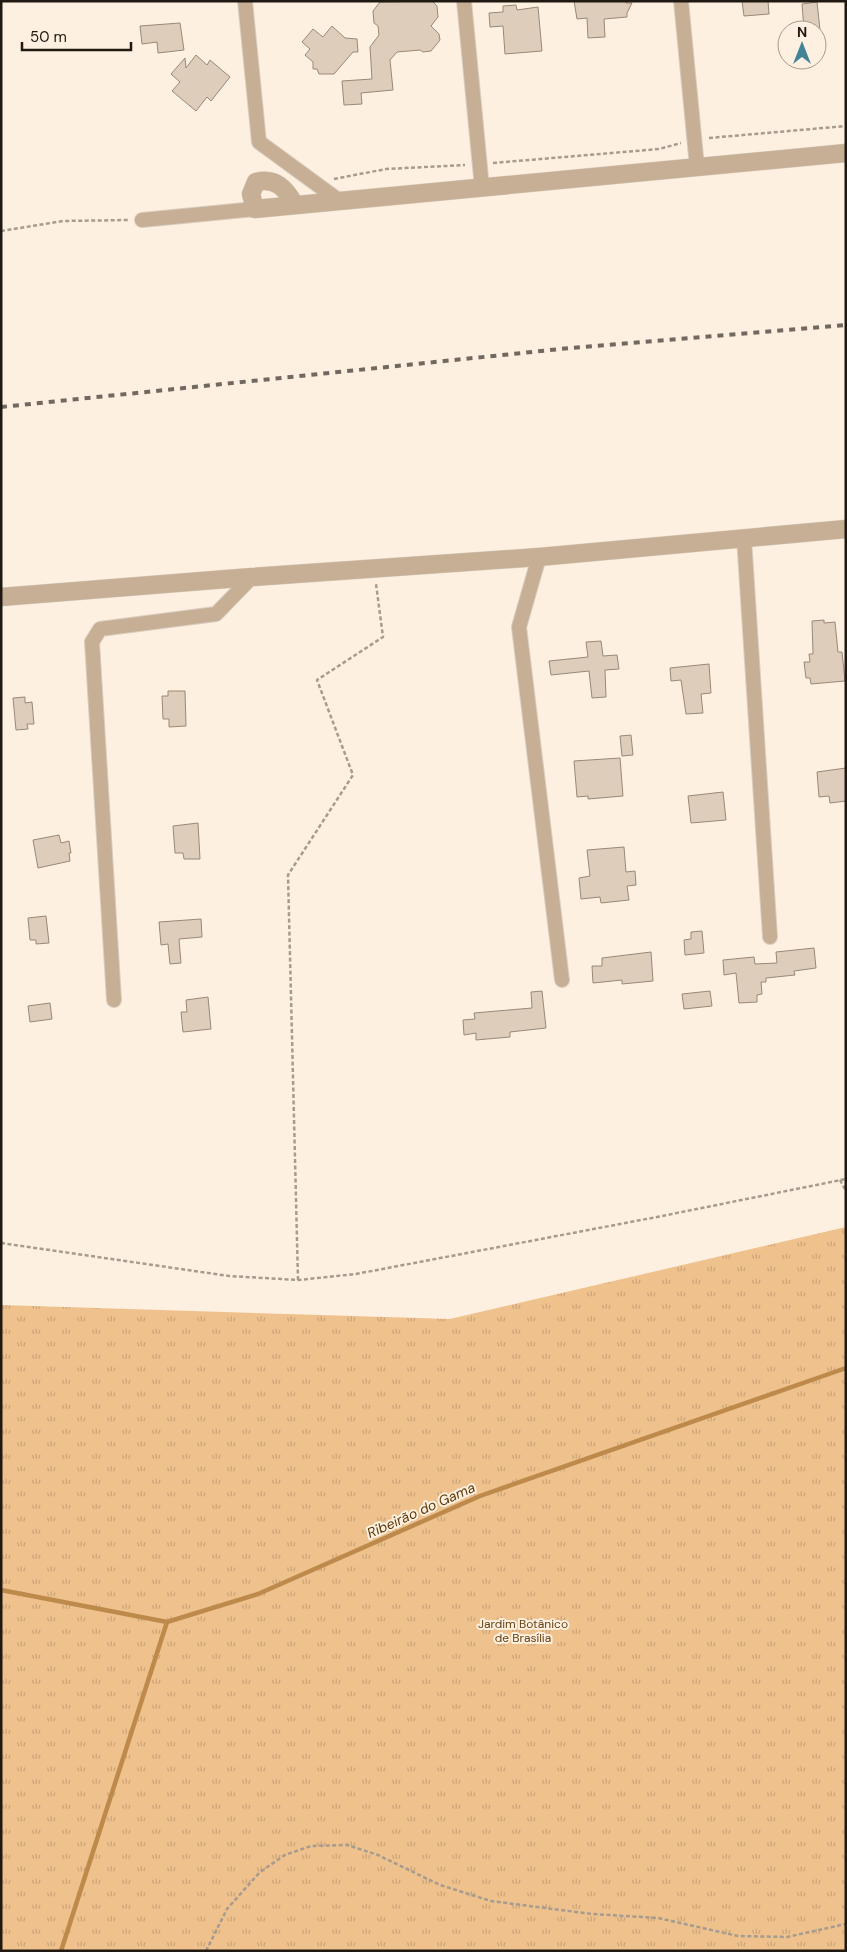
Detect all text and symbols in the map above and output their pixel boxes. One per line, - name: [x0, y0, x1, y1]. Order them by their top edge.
- scale bar: [22, 20, 131, 52]
- north arrow: [777, 20, 827, 70]
- text: N: [797, 23, 807, 41]
- text: 50 m: [30, 27, 67, 47]
- water label: Ribeirão do Gama: [364, 1478, 478, 1542]
- park label: Jardim Botânico de Brasília: [478, 1616, 568, 1646]

